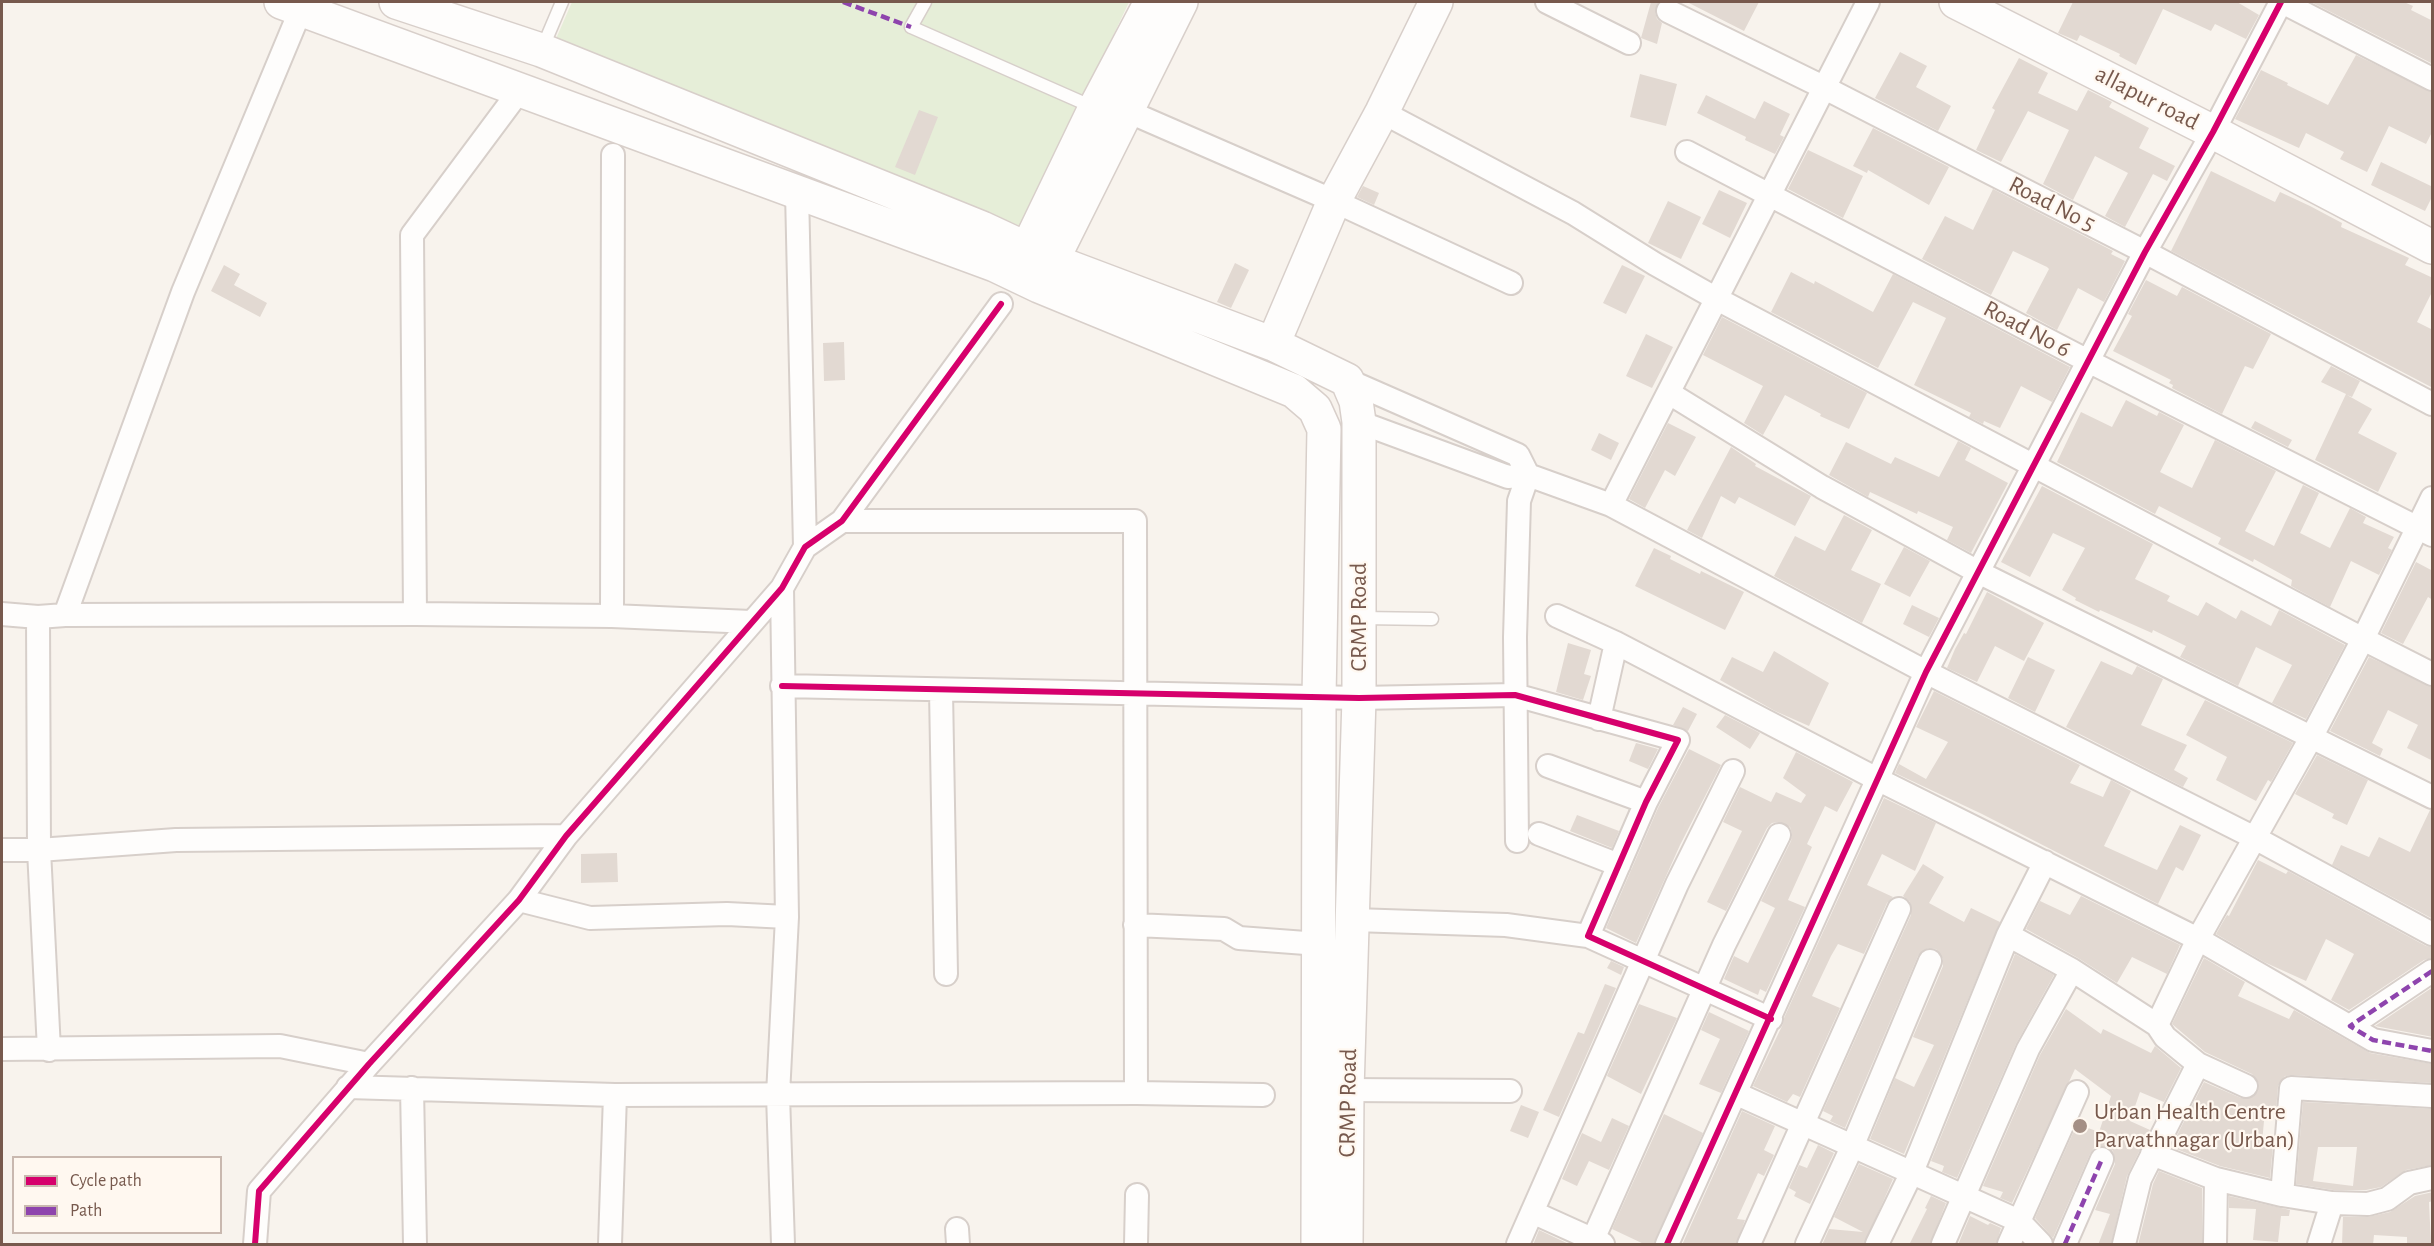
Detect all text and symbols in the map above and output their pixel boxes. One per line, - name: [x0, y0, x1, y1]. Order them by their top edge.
- street label: allapur road: [2090, 60, 2204, 136]
- street label: Road No 5: [2004, 170, 2100, 238]
- street label: Road No 6: [1978, 294, 2076, 364]
- street label: CRMP Road: [1345, 563, 1373, 671]
- street label: CRMP Road: [1333, 1048, 1363, 1158]
- place label: Urban Health Centre Parvathnagar (Urban): [2094, 1098, 2295, 1154]
- marker: Urban Health Centre Parvathnagar (Urban): [2071, 1117, 2089, 1135]
- legend: [12, 1156, 222, 1234]
- text: Cycle path: [70, 1172, 142, 1190]
- text: Path: [70, 1202, 102, 1220]

